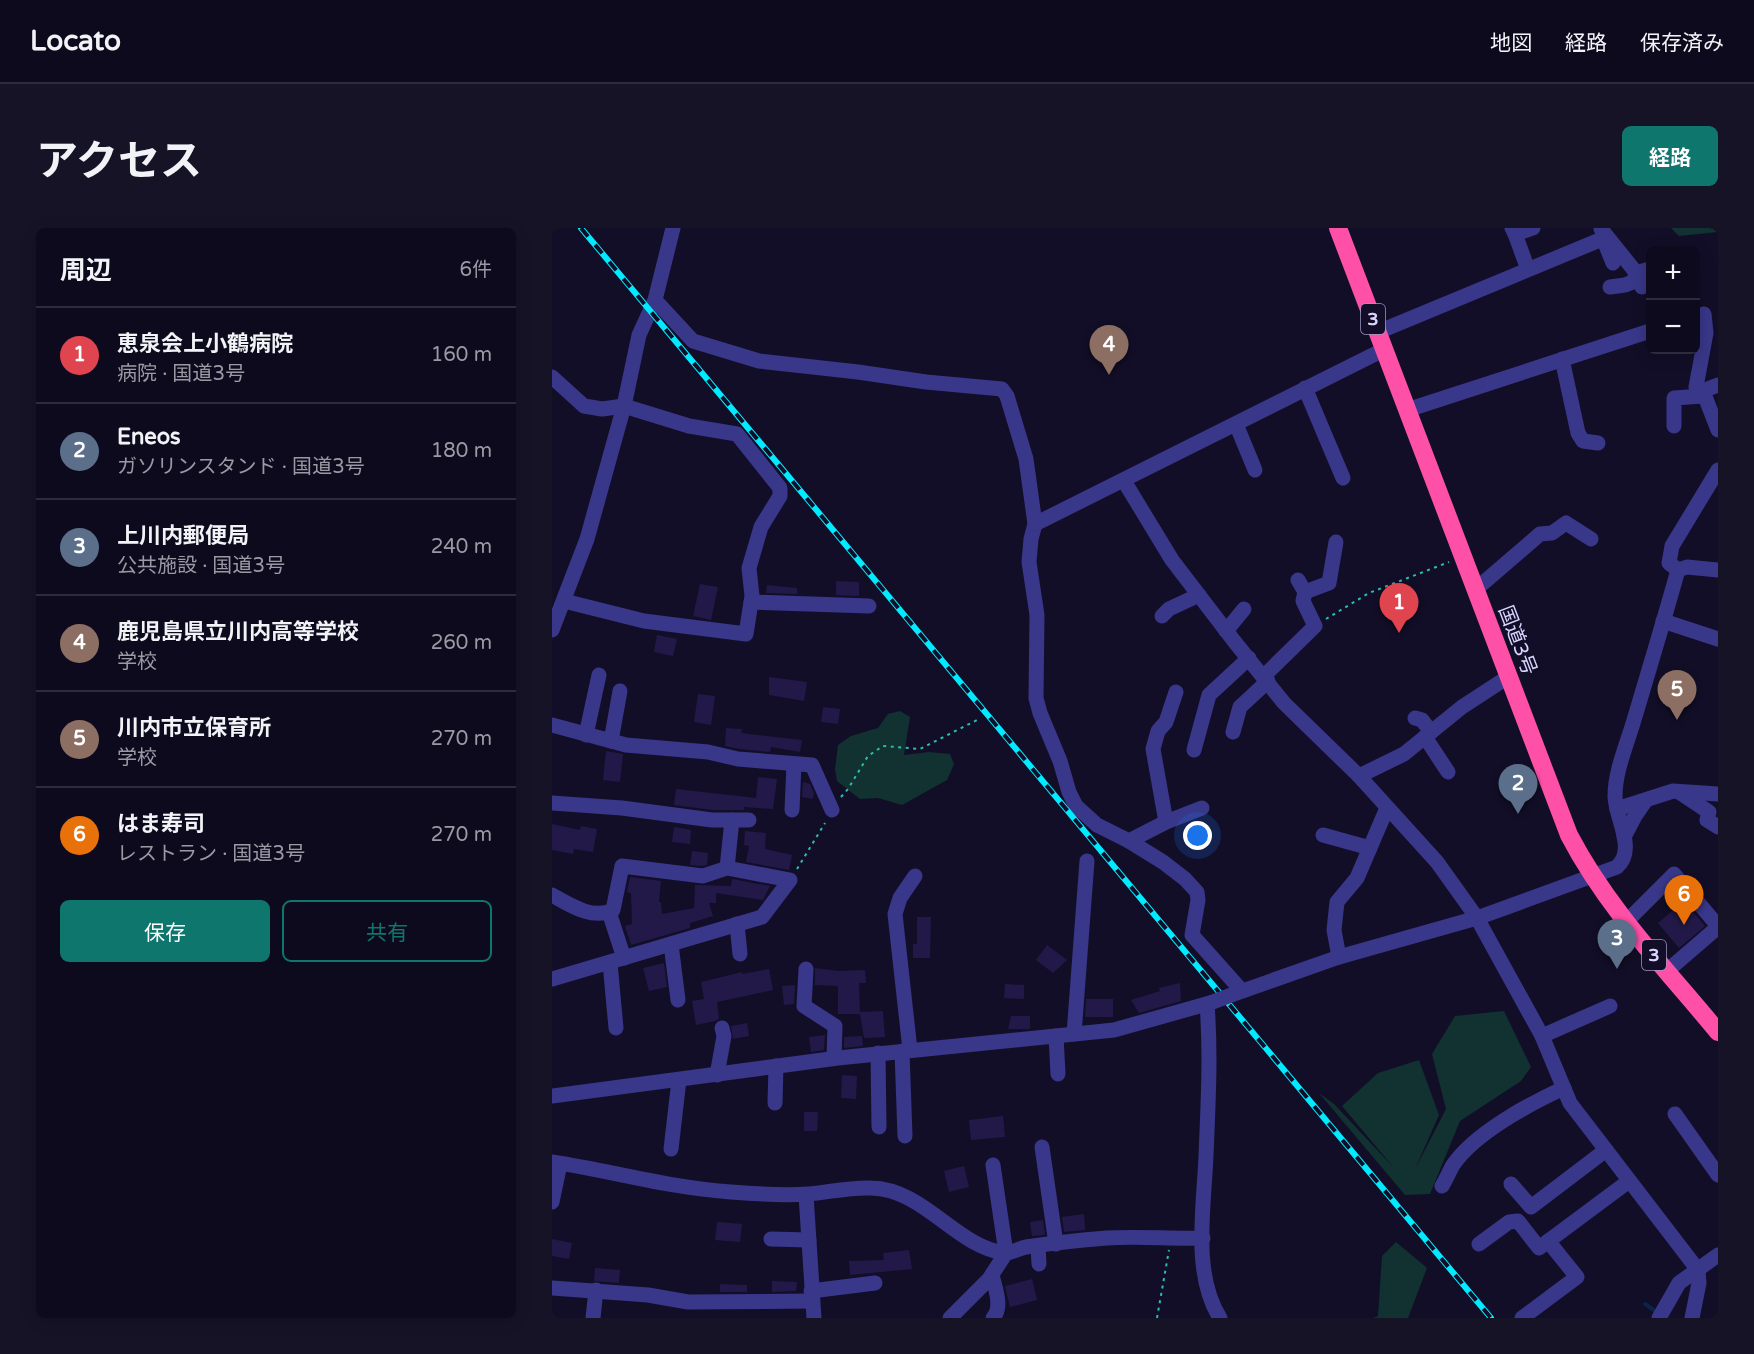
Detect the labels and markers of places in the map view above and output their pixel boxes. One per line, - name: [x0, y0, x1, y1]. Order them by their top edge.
- pin: 4: [1090, 326, 1128, 375]
- pin: 1: [1380, 584, 1418, 633]
- pin: 5: [1658, 670, 1696, 720]
- pin: 2: [1498, 764, 1538, 814]
- pin: 6: [1664, 876, 1704, 925]
- pin: 3: [1598, 920, 1636, 969]

